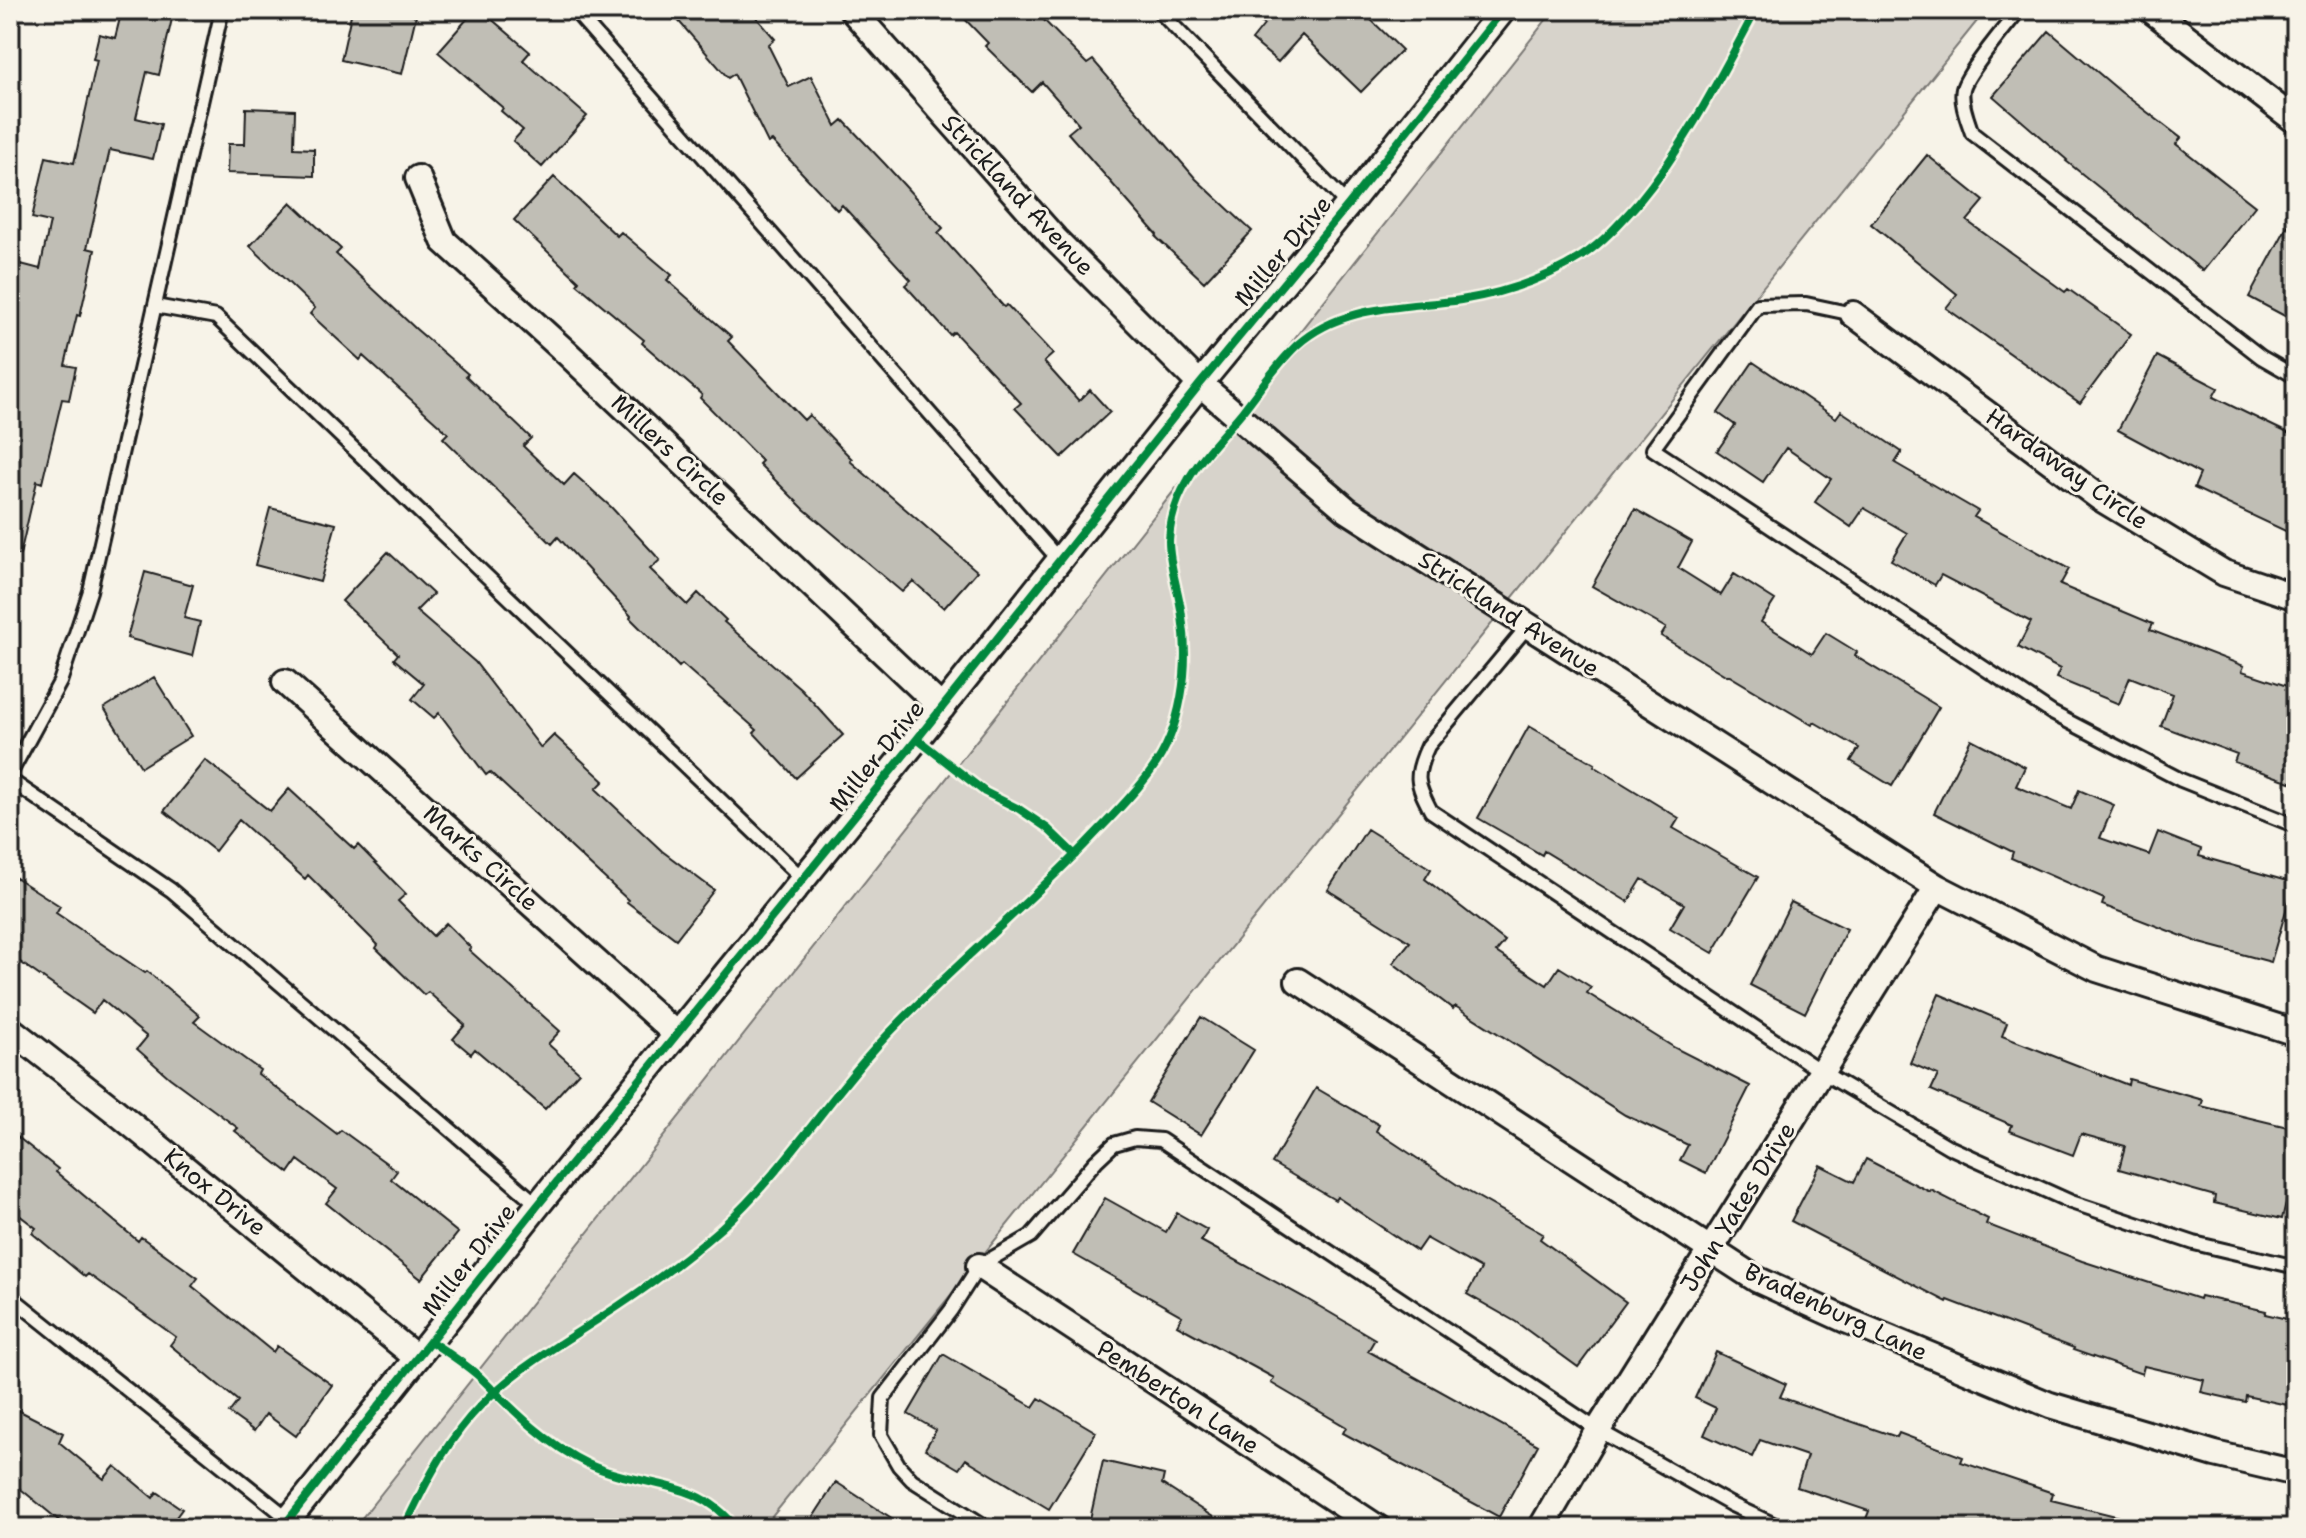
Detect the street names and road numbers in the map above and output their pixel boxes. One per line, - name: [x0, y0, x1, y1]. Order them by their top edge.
- street label: Strickland Avenue: [935, 107, 1101, 283]
- street label: Miller Drive: [1227, 189, 1339, 313]
- street label: Millers Circle: [604, 387, 736, 513]
- street label: Hardaway Circle: [1979, 401, 2155, 537]
- street label: Strickland Avenue: [1412, 543, 1606, 685]
- street label: Miller Drive: [822, 693, 932, 819]
- street label: Marks Circle: [417, 798, 545, 918]
- street label: John Yates Drive: [1673, 1116, 1803, 1298]
- street label: Knox Drive: [157, 1141, 273, 1243]
- street label: Miller Drive: [415, 1197, 523, 1323]
- street label: Bradenburg Lane: [1739, 1256, 1933, 1368]
- street label: Pemberton Lane: [1091, 1332, 1265, 1462]

